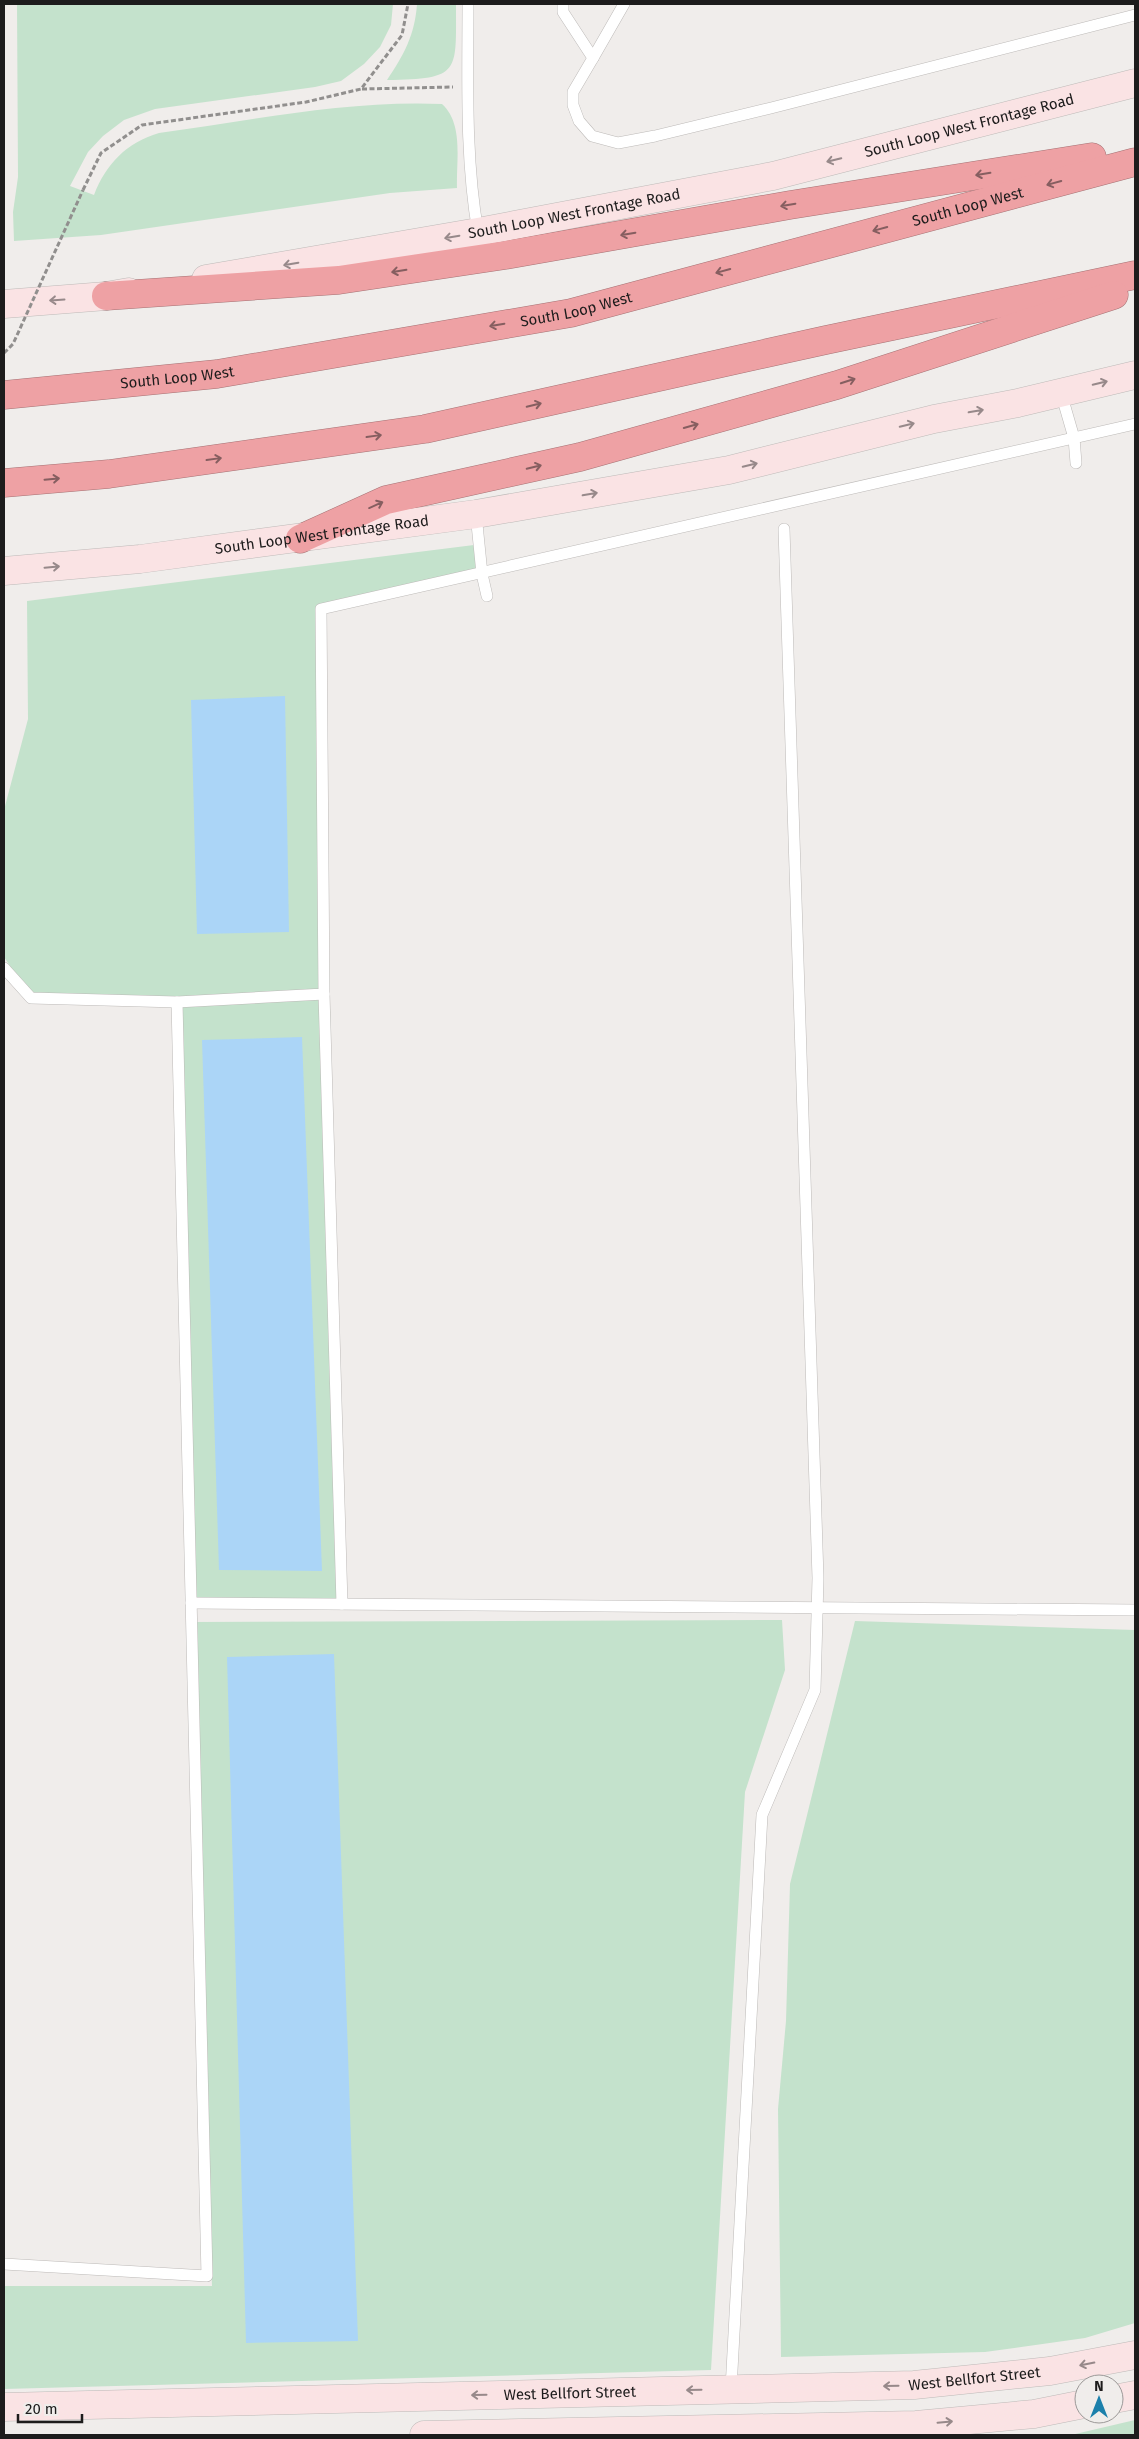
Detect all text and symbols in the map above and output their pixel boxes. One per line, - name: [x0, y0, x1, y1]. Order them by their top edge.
- street label: South Loop West Frontage Road: [863, 90, 1076, 161]
- one-way arrow: [826, 156, 842, 165]
- one-way arrow: [976, 170, 992, 180]
- one-way arrow: [1047, 179, 1063, 189]
- street label: South Loop West: [910, 183, 1026, 230]
- street label: South Loop West Frontage Road: [467, 185, 682, 243]
- one-way arrow: [781, 200, 797, 210]
- one-way arrow: [873, 225, 889, 235]
- one-way arrow: [621, 229, 637, 239]
- one-way arrow: [444, 232, 460, 242]
- one-way arrow: [284, 260, 300, 270]
- one-way arrow: [391, 267, 407, 277]
- one-way arrow: [716, 267, 732, 277]
- street label: South Loop West: [519, 288, 635, 331]
- one-way arrow: [49, 296, 65, 305]
- one-way arrow: [490, 321, 506, 331]
- street label: South Loop West: [119, 362, 236, 392]
- one-way arrow: [839, 376, 855, 386]
- one-way arrow: [1091, 378, 1107, 387]
- one-way arrow: [525, 400, 541, 409]
- one-way arrow: [968, 405, 984, 415]
- one-way arrow: [683, 420, 699, 430]
- one-way arrow: [899, 420, 915, 429]
- one-way arrow: [366, 431, 382, 441]
- one-way arrow: [205, 454, 221, 464]
- one-way arrow: [741, 460, 757, 469]
- one-way arrow: [526, 462, 542, 471]
- one-way arrow: [44, 474, 60, 483]
- one-way arrow: [582, 489, 598, 499]
- one-way arrow: [368, 499, 383, 509]
- street label: South Loop West Frontage Road: [214, 511, 430, 558]
- one-way arrow: [44, 562, 60, 571]
- one-way arrow: [1080, 2360, 1096, 2369]
- street label: West Bellfort Street: [908, 2363, 1042, 2395]
- north arrow: [1074, 2374, 1124, 2424]
- text: N: [1094, 2378, 1104, 2395]
- one-way arrow: [884, 2381, 900, 2391]
- street label: West Bellfort Street: [503, 2383, 637, 2404]
- one-way arrow: [686, 2386, 702, 2395]
- one-way arrow: [471, 2391, 487, 2400]
- scale bar: [18, 2392, 81, 2424]
- text: 20 m: [25, 2400, 58, 2418]
- one-way arrow: [937, 2417, 953, 2427]

